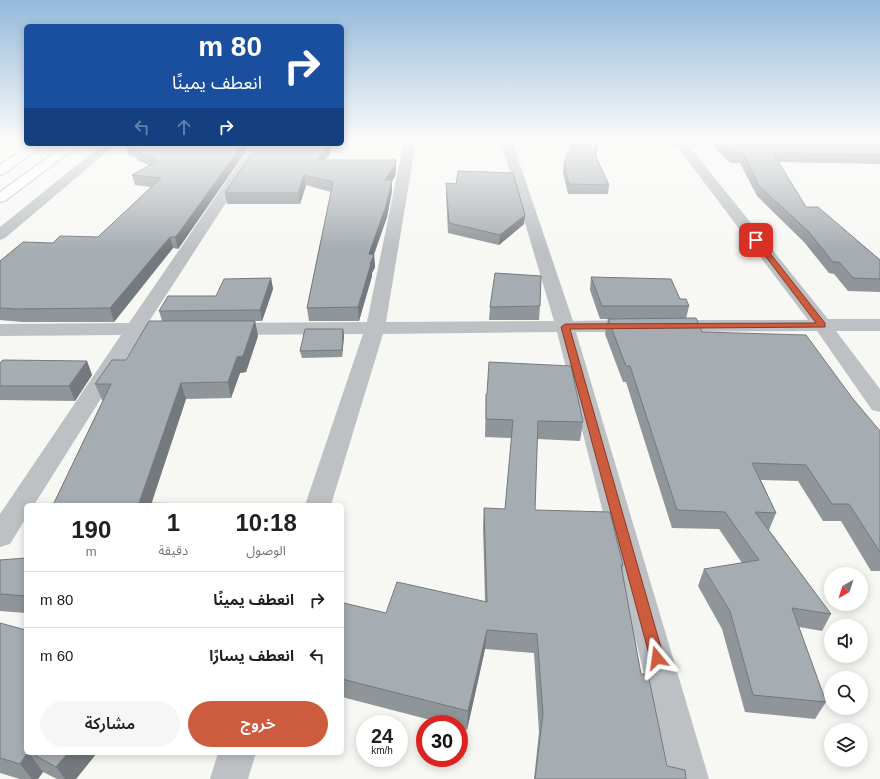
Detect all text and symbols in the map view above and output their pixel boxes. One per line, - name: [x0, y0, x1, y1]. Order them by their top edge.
- text: 80 m: [198, 31, 262, 62]
- icon: right: [276, 40, 328, 92]
- text: انعطف يمينًا: [172, 73, 262, 93]
- icon: left: [131, 116, 153, 138]
- icon: ahead: [173, 116, 195, 138]
- icon: right: [215, 116, 237, 138]
- pin: [739, 223, 773, 257]
- icon: arrive: [745, 229, 767, 251]
- text: 1: [167, 509, 180, 536]
- text: 10:18: [235, 509, 297, 536]
- text: 190: [71, 516, 111, 543]
- text: دقيقة: [159, 543, 188, 558]
- text: الوصول: [246, 543, 286, 558]
- text: m: [86, 544, 97, 559]
- north arrow: [824, 567, 868, 611]
- map controls: [824, 567, 868, 767]
- icon: right: [306, 589, 328, 611]
- text: 80 m: [40, 591, 73, 608]
- text: انعطف يمينًا: [213, 591, 294, 608]
- button: sound: [824, 619, 868, 663]
- position arrow: [636, 637, 678, 679]
- icon: left: [306, 645, 328, 667]
- text: 60 m: [40, 647, 73, 664]
- text: انعطف يسارًا: [209, 647, 294, 664]
- button: search: [824, 671, 868, 715]
- button: مشاركة: [40, 701, 180, 747]
- button: خروج: [188, 701, 328, 747]
- speed limit sign: 30: [416, 715, 468, 767]
- button: layers: [824, 723, 868, 767]
- text: 24: [371, 725, 393, 747]
- text: km/h: [371, 745, 393, 756]

